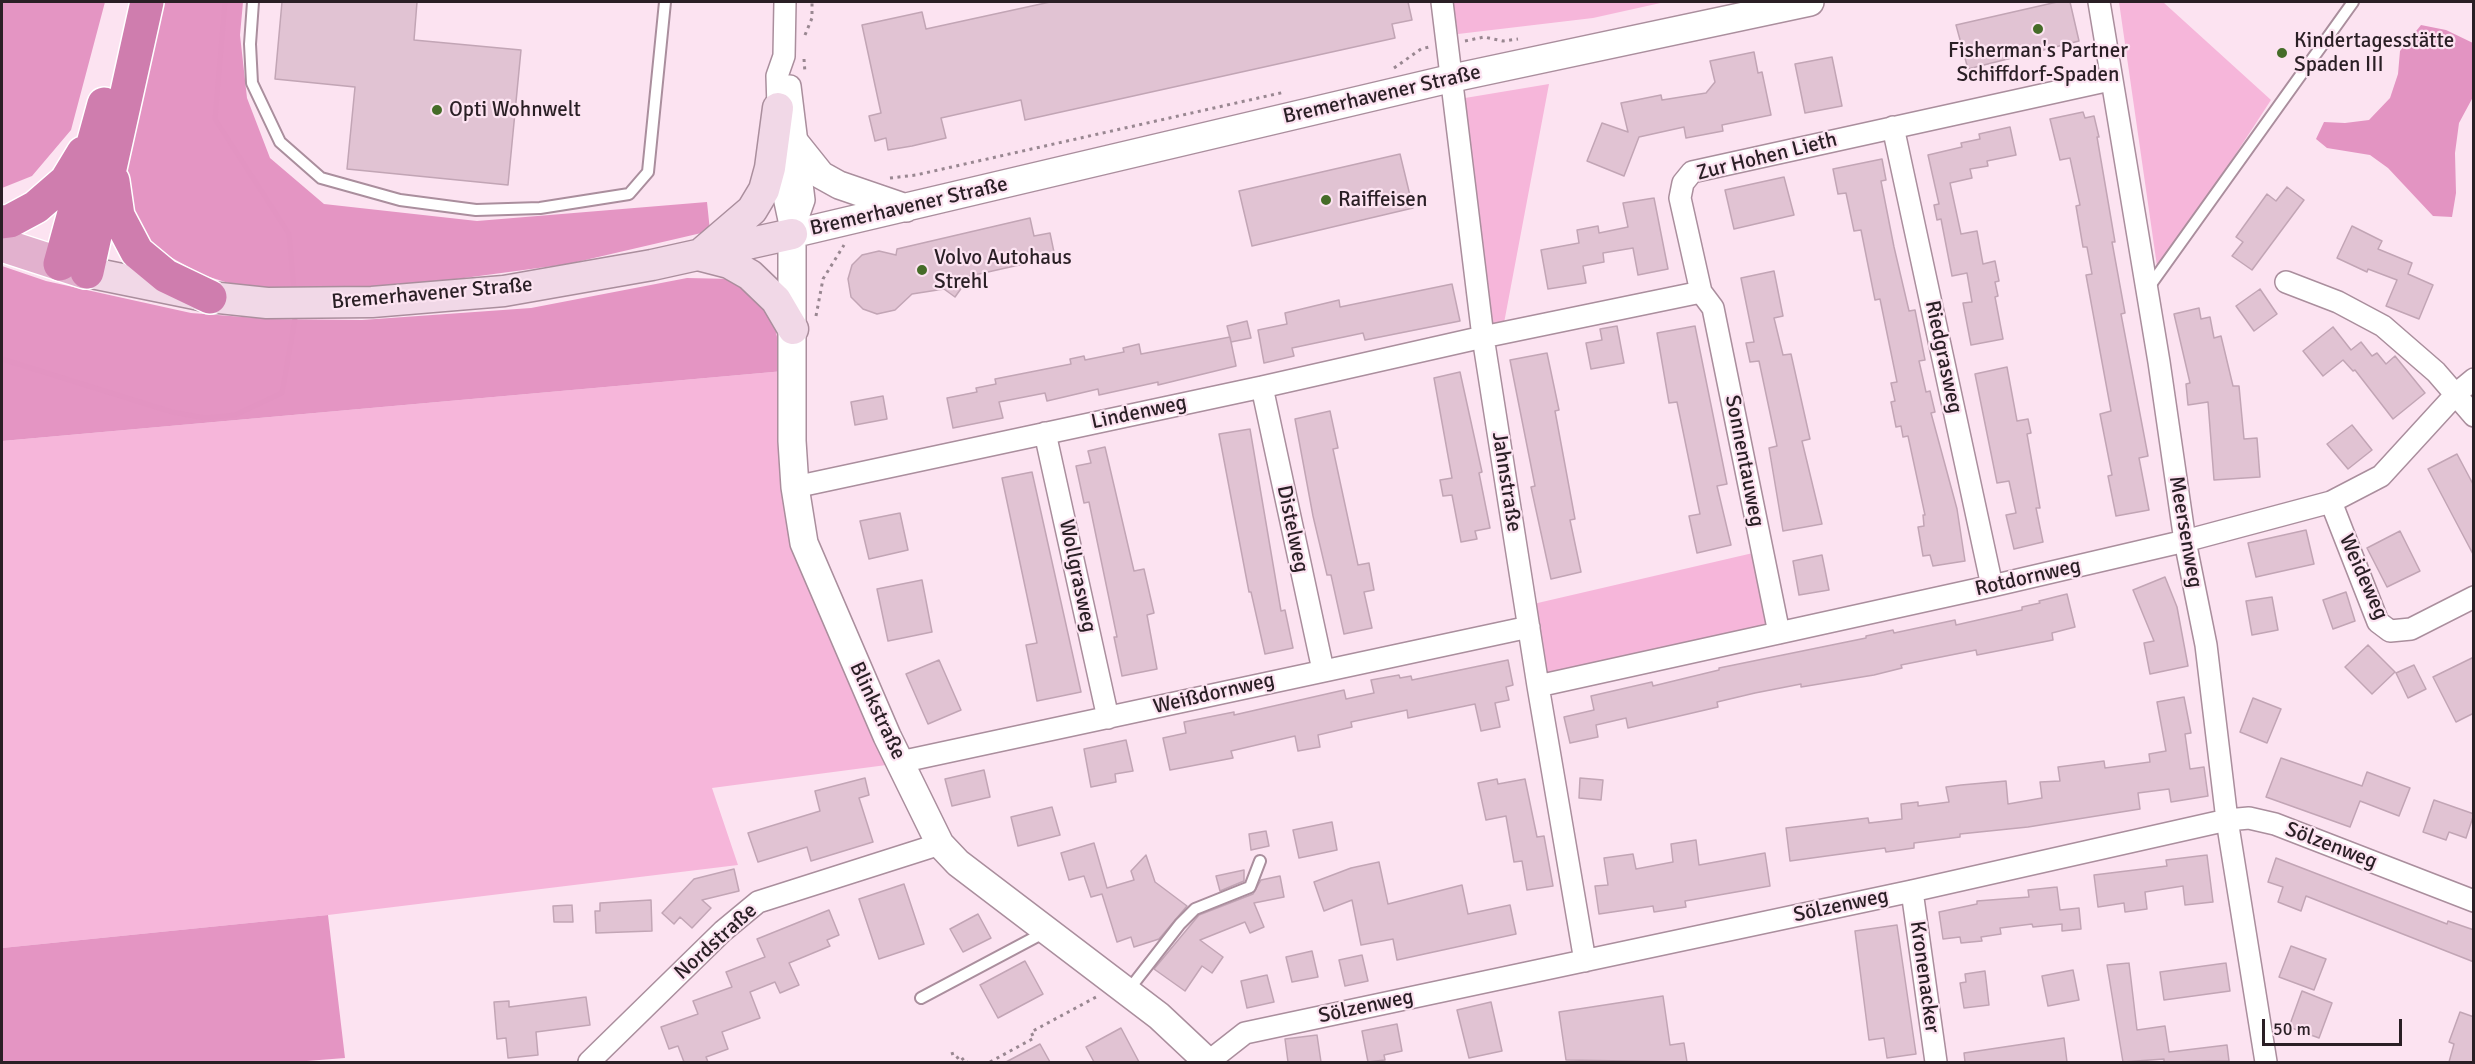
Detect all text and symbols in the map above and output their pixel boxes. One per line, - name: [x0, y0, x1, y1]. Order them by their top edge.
- marker: Fisherman's Partner Schiffdorf-Spaden: [2031, 22, 2045, 36]
- place label: Kindertagesstätte Spaden III: [2294, 28, 2454, 78]
- place label: Fisherman's Partner Schiffdorf-Spaden: [1948, 38, 2128, 88]
- marker: Kindertagesstätte Spaden III: [2275, 46, 2289, 60]
- street label: Bremerhavener Straße: [1281, 60, 1483, 130]
- place label: Opti Wohnwelt: [449, 97, 581, 123]
- marker: Opti Wohnwelt: [430, 103, 444, 117]
- street label: Zur Hohen Lieth: [1694, 127, 1840, 187]
- street label: Bremerhavener Straße: [808, 172, 1010, 242]
- place label: Raiffeisen: [1338, 187, 1427, 213]
- marker: Raiffeisen: [1319, 193, 1333, 207]
- place label: Volvo Autohaus Strehl: [934, 245, 1072, 295]
- marker: Volvo Autohaus Strehl: [915, 263, 929, 277]
- street label: Bremerhavener Straße: [330, 273, 534, 315]
- street label: Riedgrasweg: [1919, 298, 1967, 416]
- street label: Lindenweg: [1089, 391, 1189, 435]
- street label: Sonnentauweg: [1719, 393, 1769, 529]
- street label: Jahnstraße: [1486, 430, 1526, 534]
- street label: Meersenweg: [2163, 474, 2207, 590]
- street label: Distelweg: [1270, 483, 1314, 575]
- street label: Wollgrasweg: [1053, 517, 1101, 635]
- street label: Weideweg: [2333, 530, 2393, 624]
- street label: Rotdornweg: [1973, 554, 2083, 602]
- street label: Blinkstraße: [843, 658, 911, 764]
- street label: Weißdornweg: [1151, 668, 1277, 720]
- street label: Sölzenweg: [2282, 817, 2380, 875]
- street label: Sölzenweg: [1791, 884, 1891, 928]
- street label: Nordstraße: [670, 898, 762, 986]
- street label: Kronenacker: [1904, 919, 1944, 1035]
- street label: Sölzenweg: [1316, 985, 1416, 1029]
- scale bar: [2265, 1007, 2404, 1045]
- text: 50 m: [2273, 1018, 2311, 1040]

